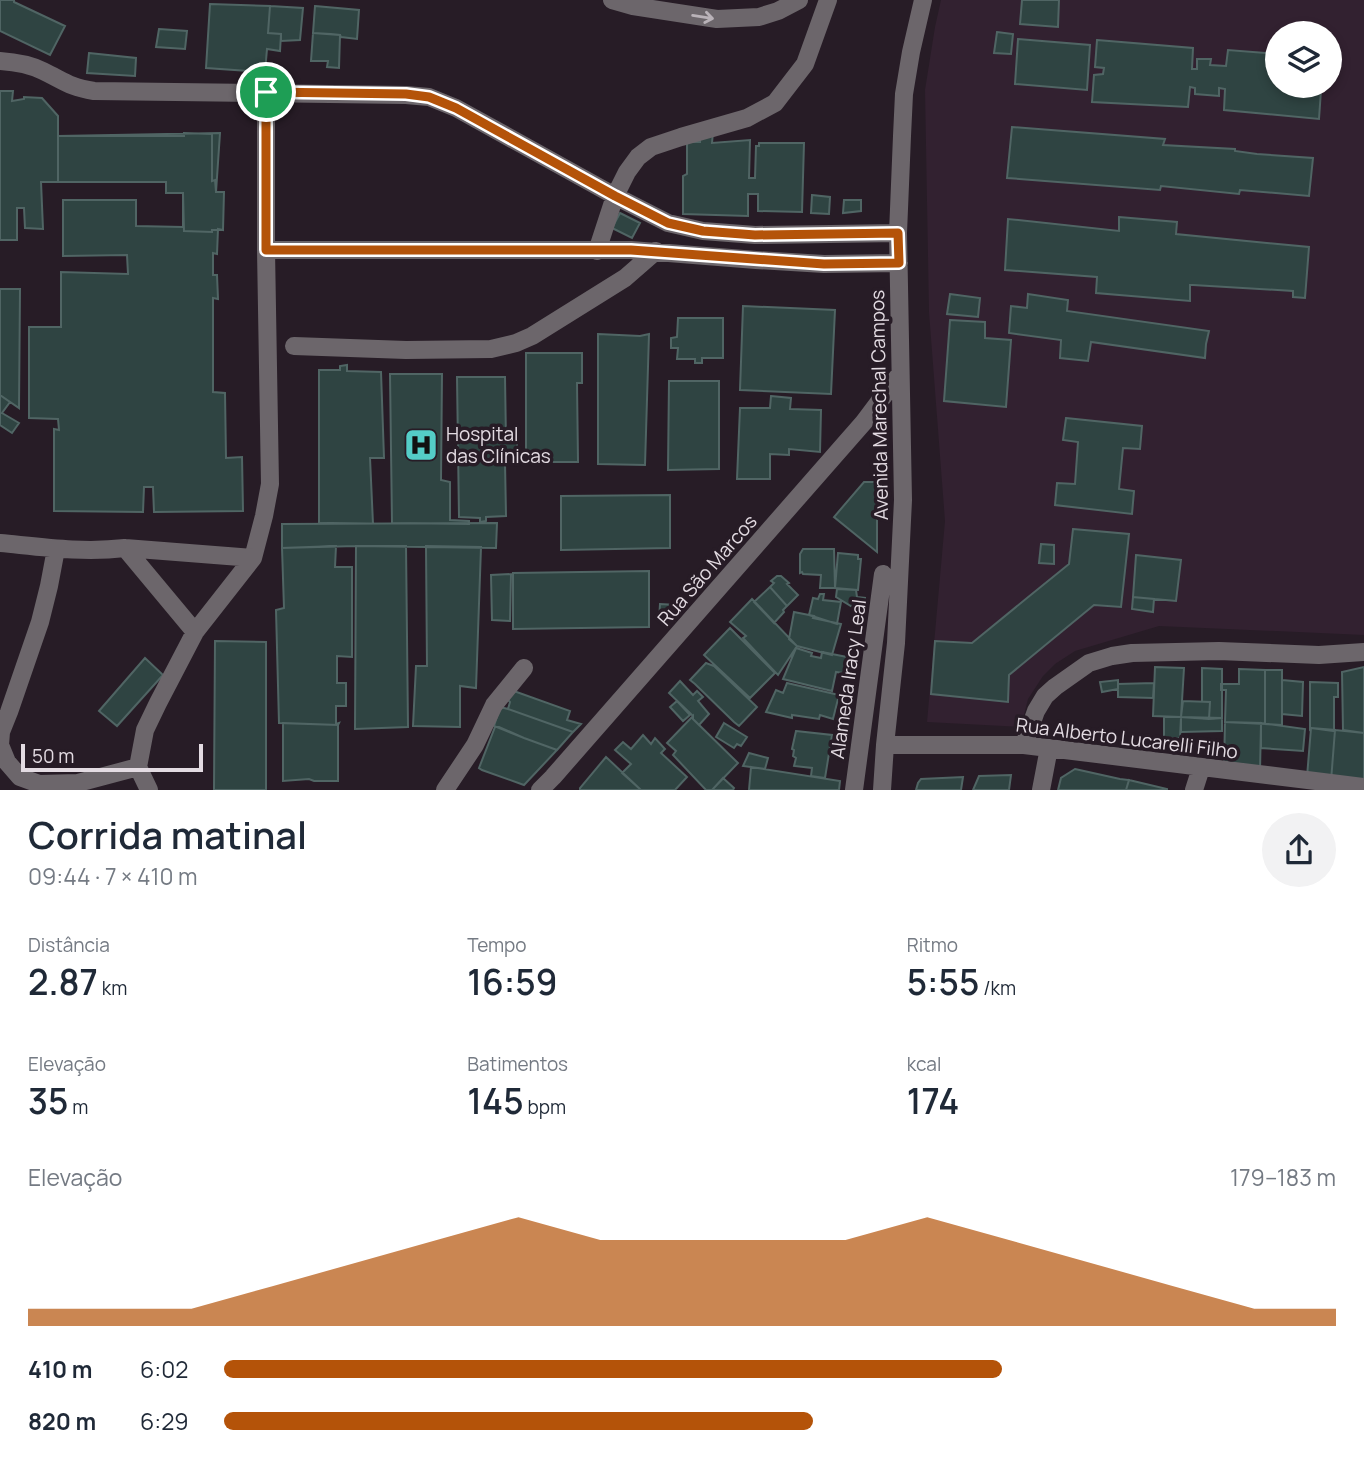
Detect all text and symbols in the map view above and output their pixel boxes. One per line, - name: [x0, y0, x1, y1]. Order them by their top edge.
- one-way arrow: [691, 11, 714, 24]
- map controls: [1265, 21, 1342, 98]
- button: layers: [1265, 21, 1342, 98]
- pin: [236, 62, 296, 122]
- icon: arrive: [247, 73, 285, 111]
- street label: Avenida Marechal Campos: [864, 290, 894, 520]
- place label: Hospital das Clínicas: [446, 421, 551, 469]
- hospital icon: Hospital das Clínicas: [402, 426, 440, 464]
- street label: Rua São Marcos: [651, 509, 763, 631]
- street label: Alameda Iracy Leal: [824, 598, 872, 760]
- street label: Rua Alberto Lucarelli Filho: [1015, 711, 1239, 765]
- scale bar: [21, 741, 203, 773]
- text: 50 m: [32, 743, 74, 769]
- text: Corrida matinal: [28, 808, 307, 860]
- button: share: [1262, 813, 1336, 887]
- text: 09:44 · 7 × 410 m: [28, 860, 198, 892]
- text: Distância: [28, 932, 110, 958]
- text: Tempo: [467, 932, 527, 958]
- text: Ritmo: [907, 932, 958, 958]
- text: 2.87: [28, 958, 98, 1006]
- text: 16:59: [467, 958, 558, 1006]
- text: 5:55: [907, 958, 979, 1006]
- text: km: [98, 975, 127, 1001]
- text: /km: [979, 975, 1016, 1001]
- text: Elevação: [28, 1051, 106, 1077]
- text: Batimentos: [467, 1051, 568, 1077]
- text: kcal: [907, 1051, 941, 1077]
- text: 35: [28, 1077, 68, 1125]
- text: 145: [467, 1077, 524, 1125]
- text: 174: [907, 1077, 959, 1125]
- text: m: [68, 1094, 88, 1120]
- text: bpm: [524, 1094, 566, 1120]
- text: Elevação: [28, 1161, 122, 1193]
- text: 179–183 m: [1230, 1161, 1336, 1193]
- text: 410 m: [28, 1353, 92, 1385]
- text: 6:02: [140, 1353, 188, 1385]
- text: 820 m: [28, 1405, 96, 1437]
- text: 6:29: [140, 1405, 189, 1437]

